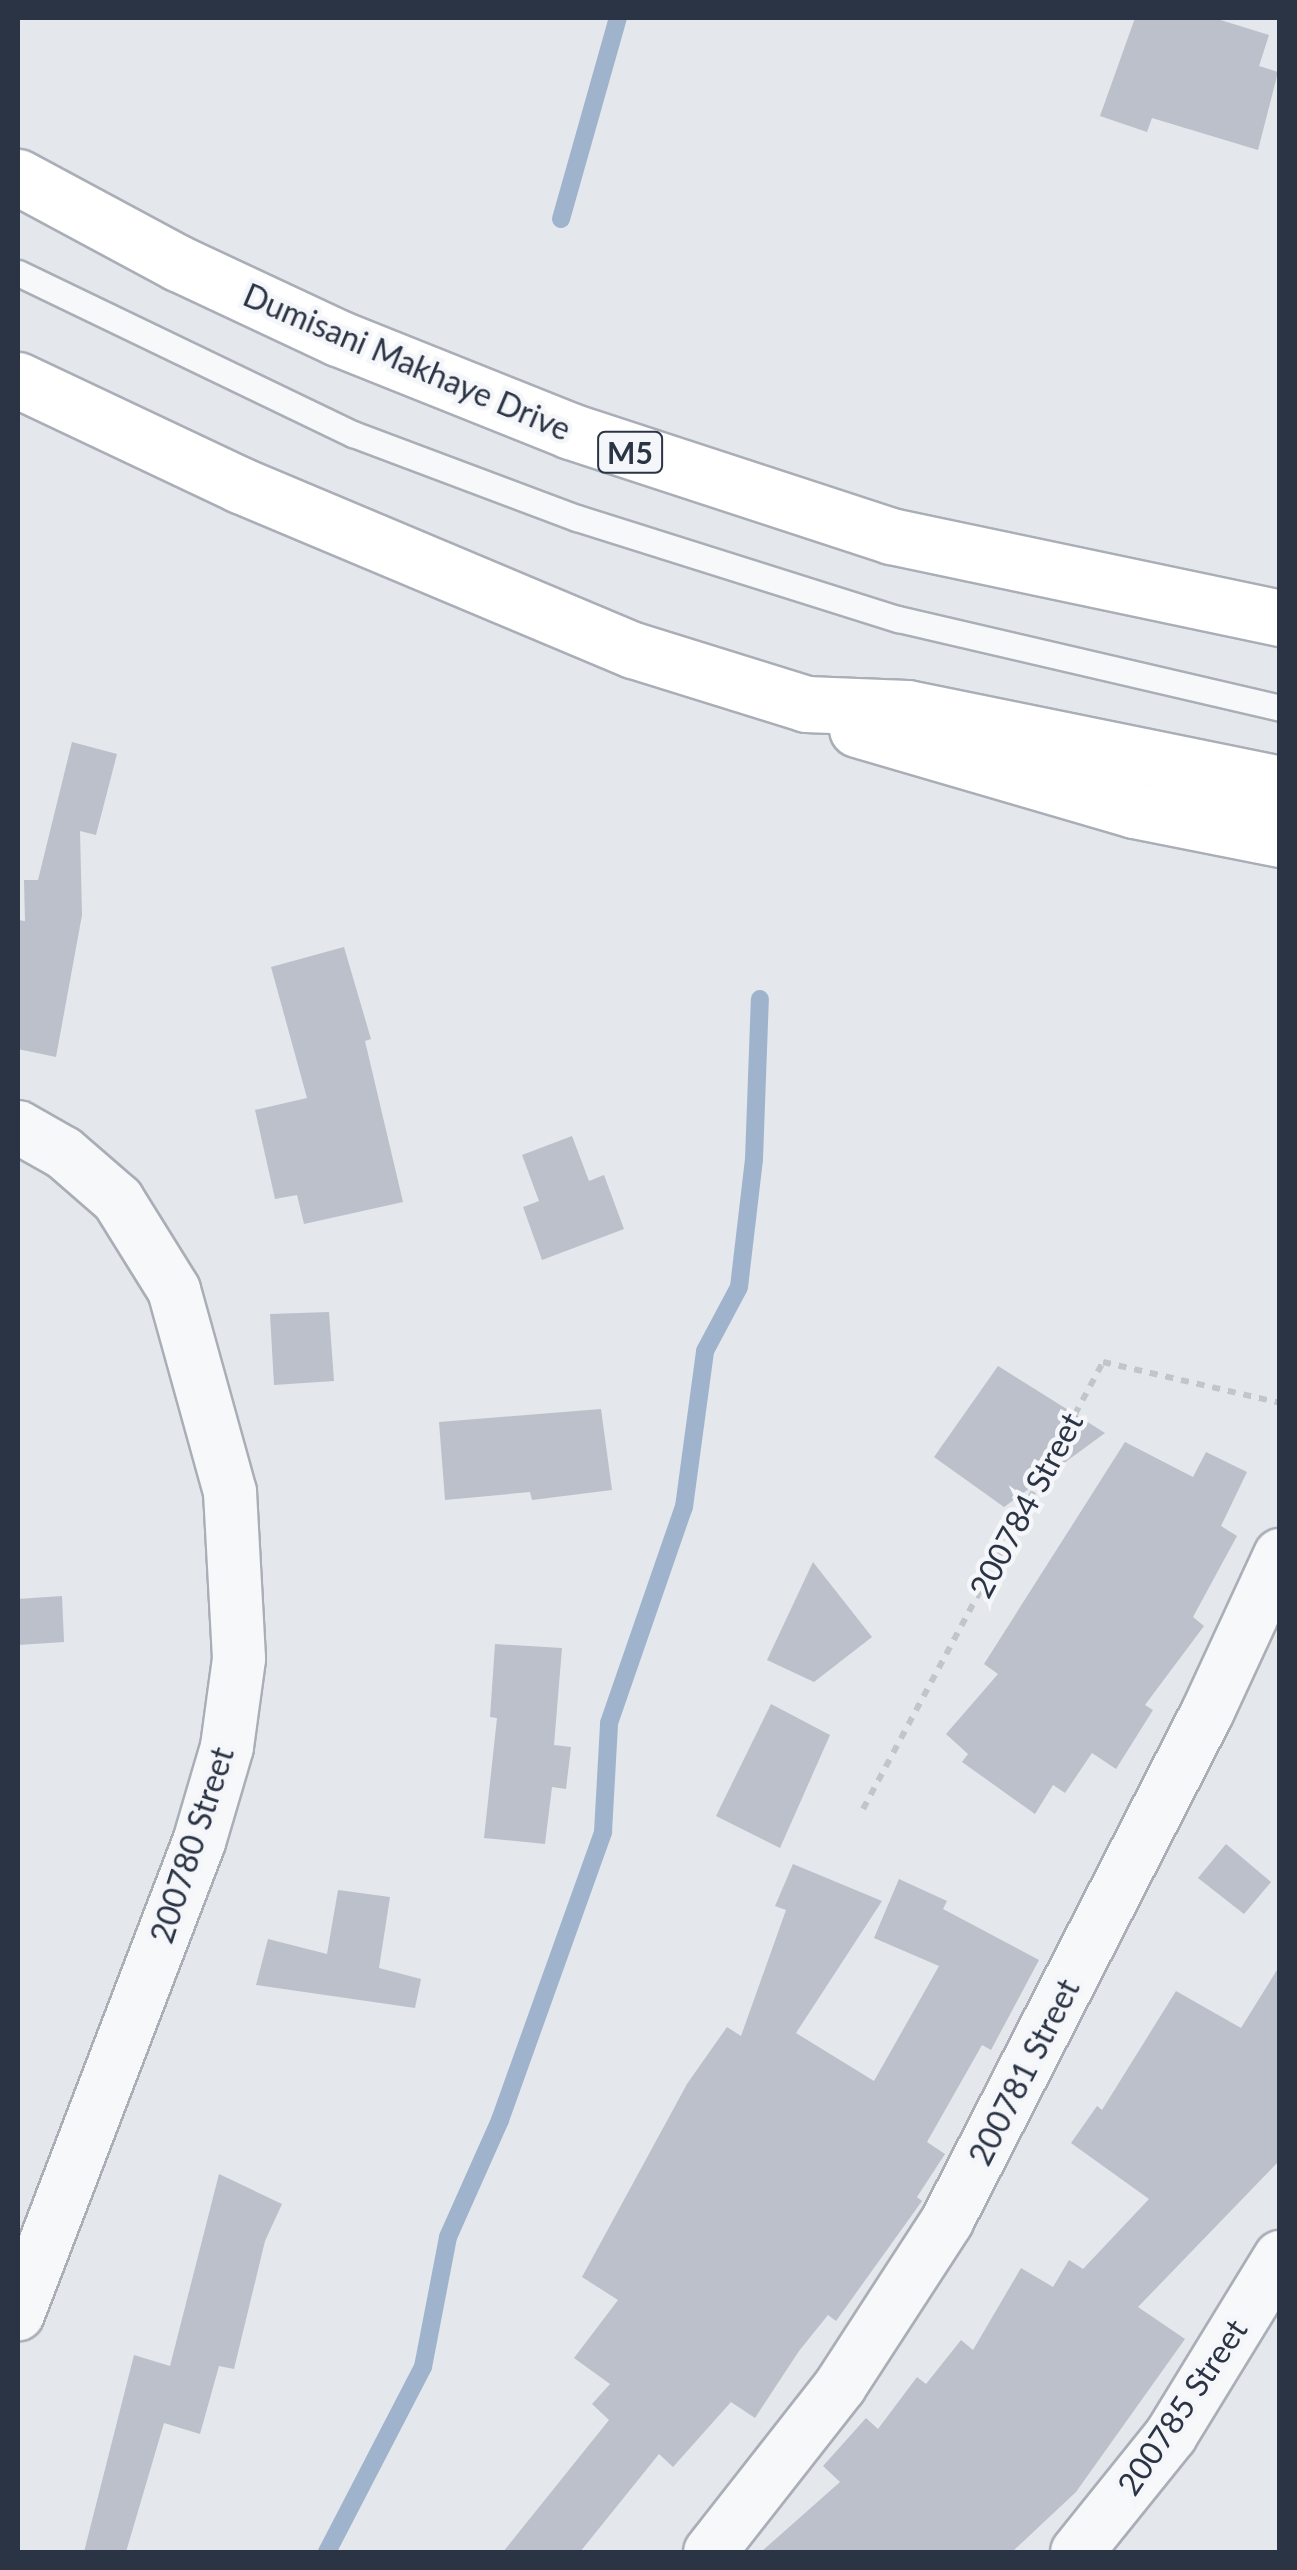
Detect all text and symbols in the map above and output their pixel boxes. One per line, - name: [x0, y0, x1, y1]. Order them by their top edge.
- street label: Dumisani Makhaye Drive: [238, 276, 576, 448]
- road number: M5: [595, 427, 665, 477]
- street label: 200784 Street: [961, 1406, 1091, 1604]
- street label: 200780 Street: [142, 1742, 242, 1948]
- street label: 200781 Street: [961, 1972, 1087, 2172]
- street label: 200785 Street: [1109, 2312, 1255, 2502]

